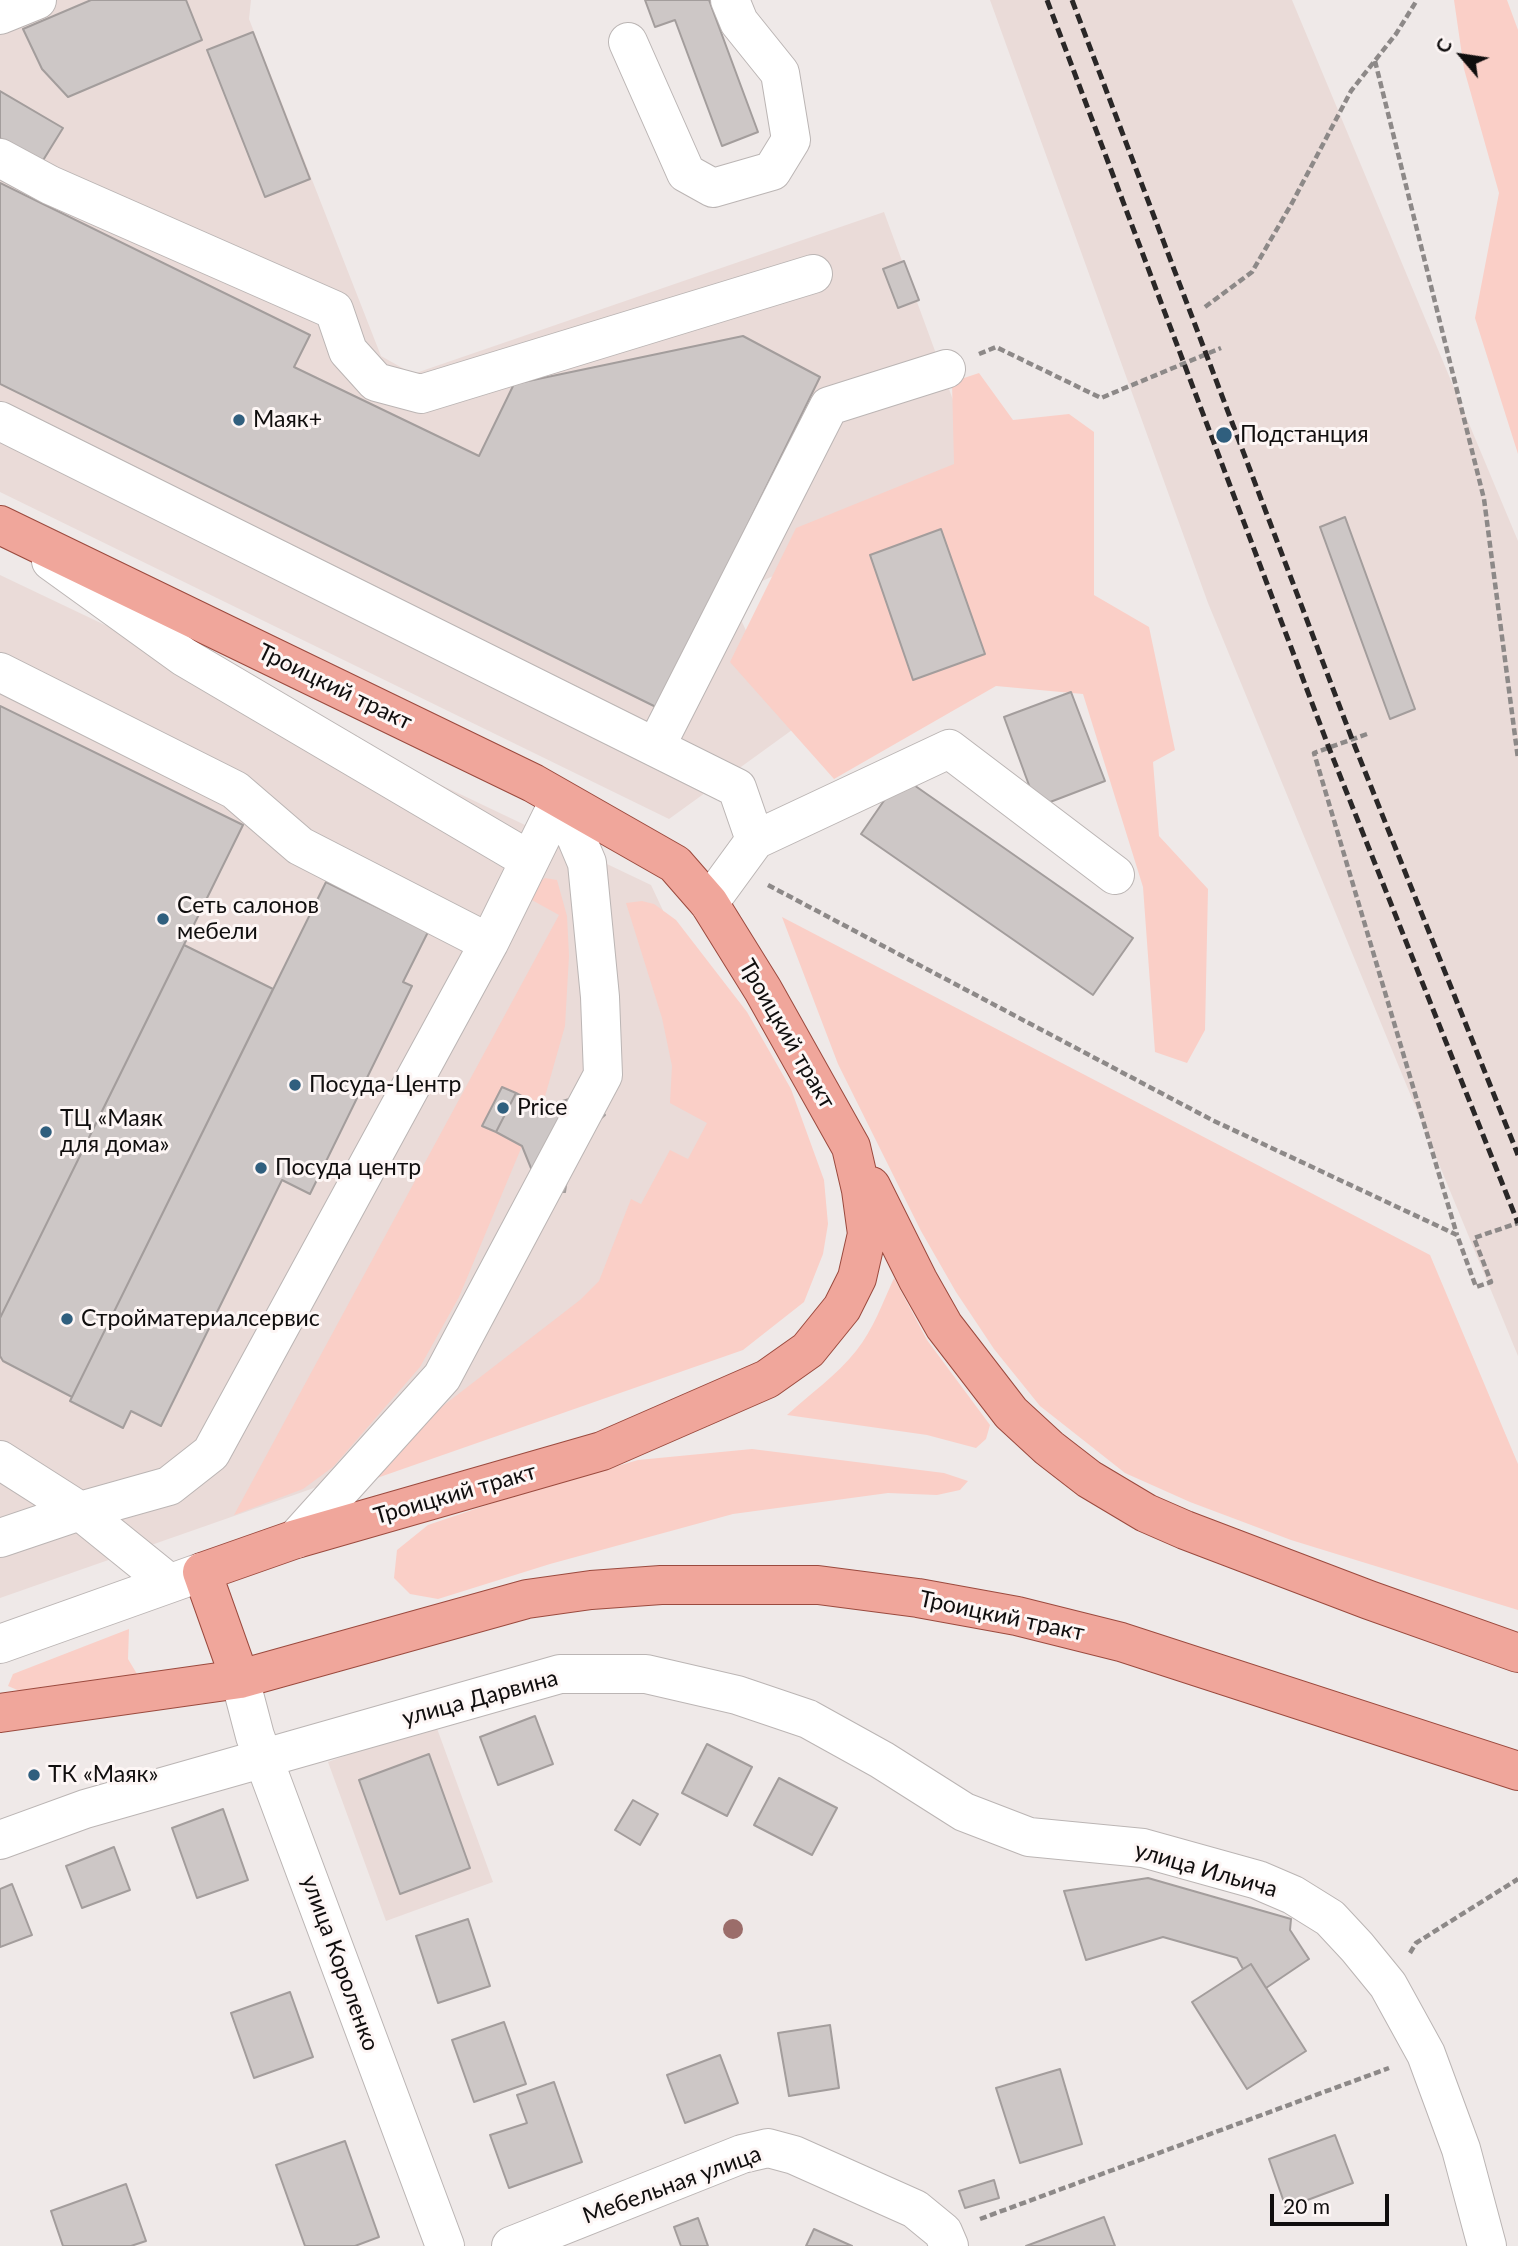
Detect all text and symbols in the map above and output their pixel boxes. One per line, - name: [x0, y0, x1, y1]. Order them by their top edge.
- north arrow: [1427, 21, 1497, 91]
- text: С: [1430, 35, 1456, 57]
- place label: Маяк+: [253, 406, 322, 434]
- marker: Маяк+: [231, 412, 247, 428]
- place label: Подстанция: [1240, 421, 1369, 449]
- marker: Подстанция: [1214, 425, 1234, 445]
- street label: Троицкий тракт: [254, 638, 416, 736]
- place label: Сеть салонов мебели: [177, 892, 319, 946]
- marker: Сеть салонов мебели: [155, 911, 171, 927]
- street label: Троицкий тракт: [733, 954, 841, 1114]
- place label: Посуда-Центр: [309, 1071, 461, 1099]
- marker: Посуда-Центр: [287, 1077, 303, 1093]
- place label: Price: [517, 1094, 567, 1122]
- marker: Price: [495, 1100, 511, 1116]
- place label: ТЦ «Маяк для дома»: [60, 1105, 169, 1159]
- marker: ТЦ «Маяк для дома»: [38, 1124, 54, 1140]
- place label: Посуда центр: [275, 1154, 421, 1182]
- marker: Посуда центр: [253, 1160, 269, 1176]
- place label: Стройматериалсервис: [81, 1305, 320, 1333]
- marker: Стройматериалсервис: [59, 1311, 75, 1327]
- street label: Троицкий тракт: [371, 1458, 539, 1530]
- street label: Троицкий тракт: [917, 1585, 1087, 1647]
- street label: улица Дарвина: [399, 1664, 561, 1732]
- place label: ТК «Маяк»: [48, 1761, 158, 1789]
- marker: ТК «Маяк»: [26, 1767, 42, 1783]
- street label: улица Ильича: [1132, 1836, 1280, 1904]
- street label: улица Короленко: [295, 1871, 385, 2055]
- street label: Мебельная улица: [579, 2140, 765, 2230]
- scale bar: [1273, 2180, 1392, 2224]
- text: 20 m: [1283, 2193, 1330, 2218]

